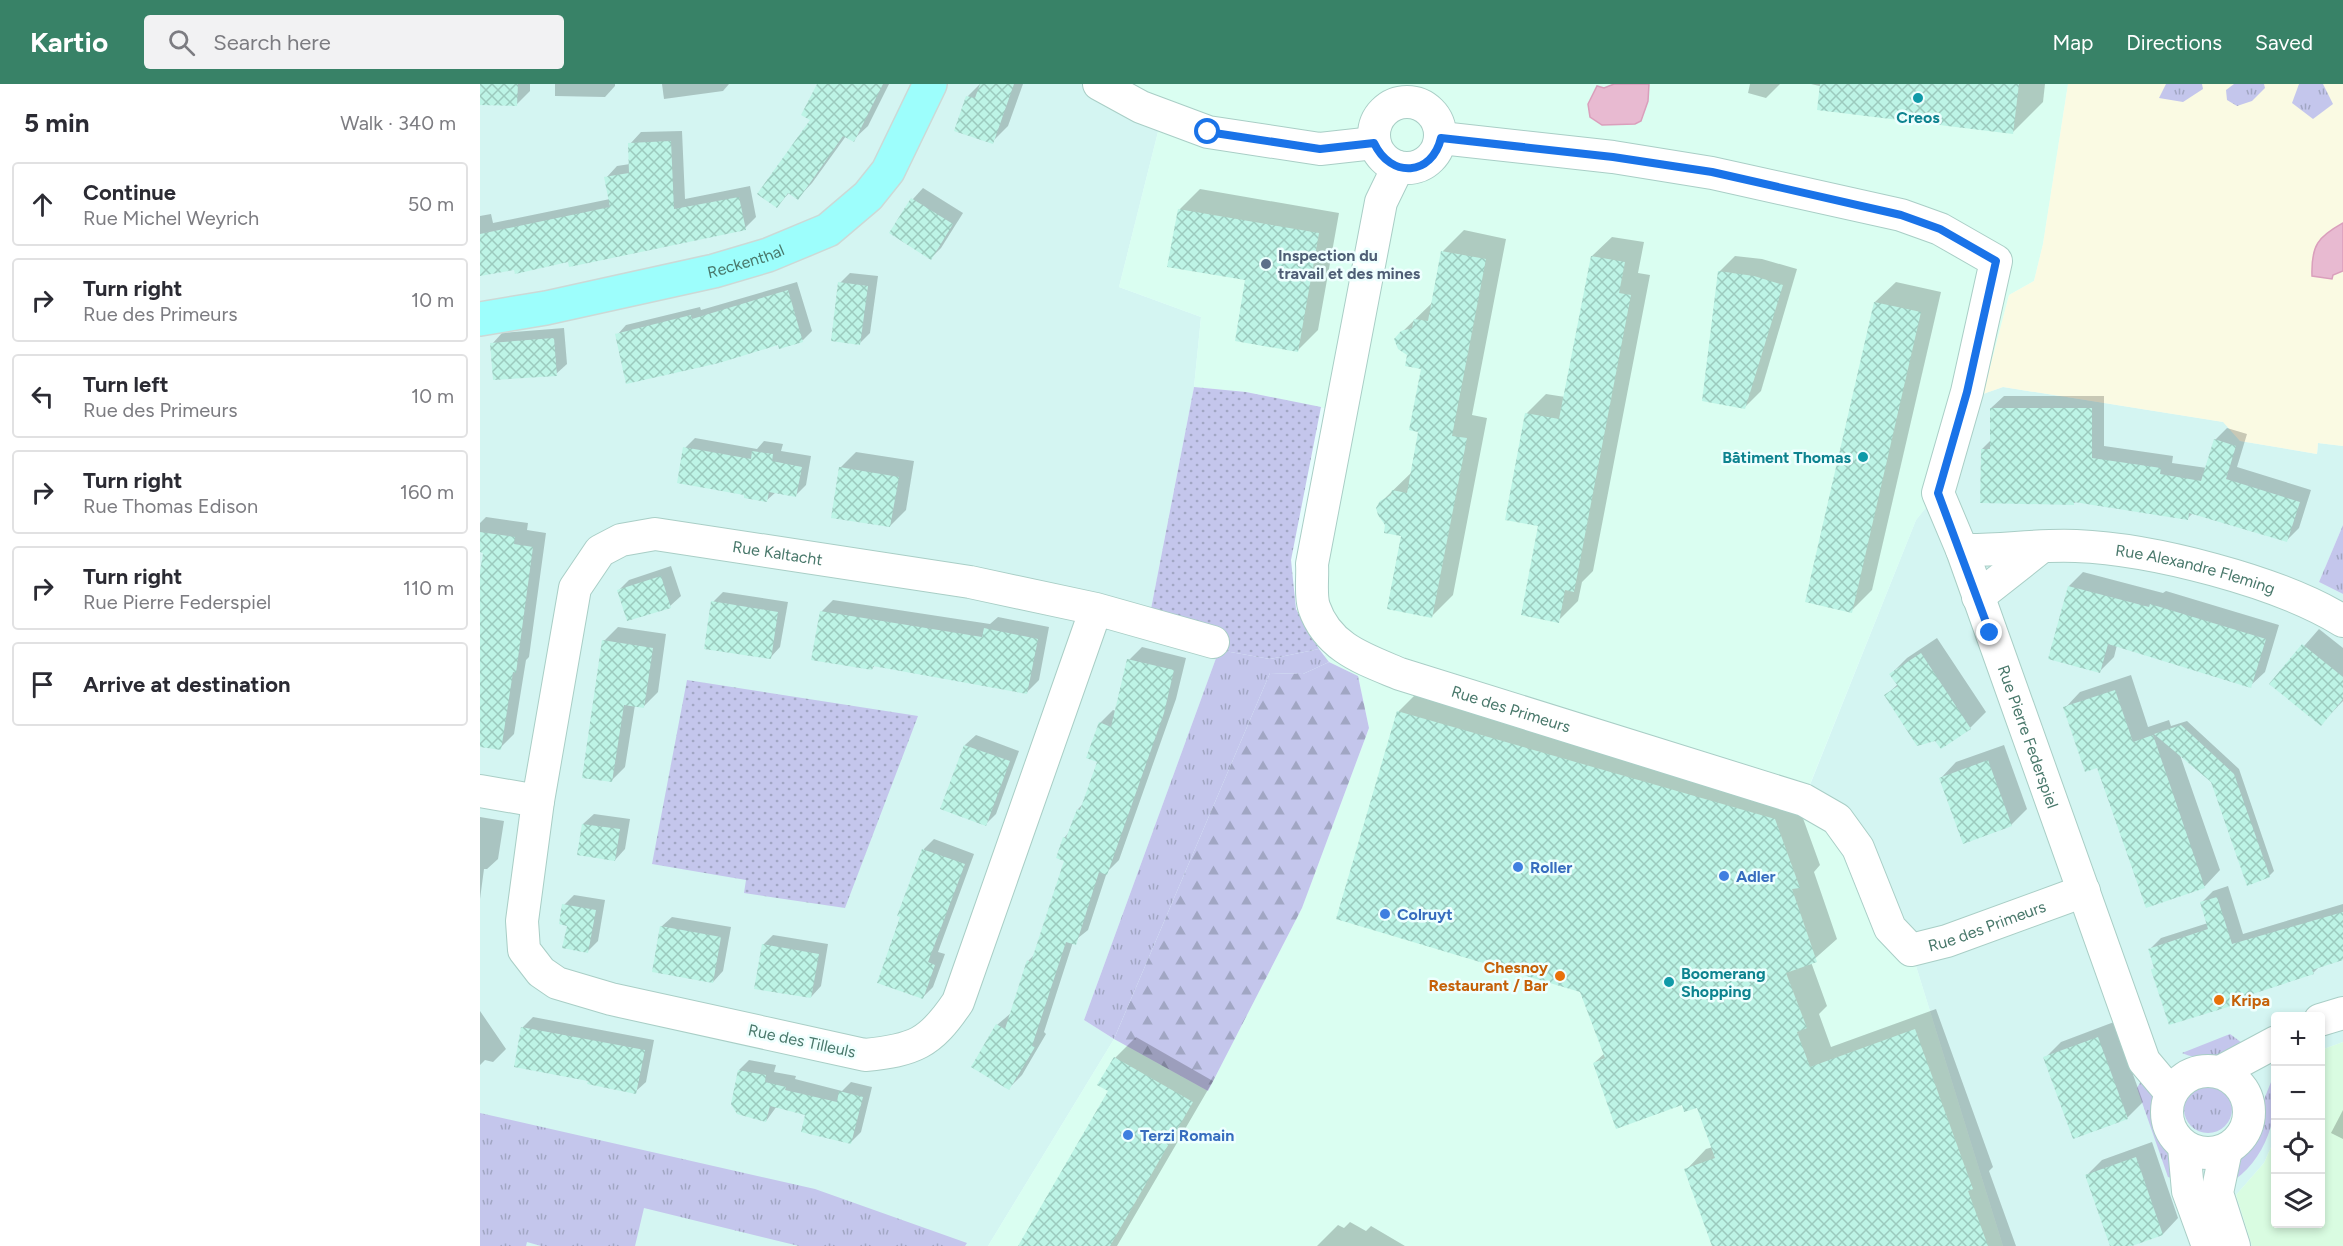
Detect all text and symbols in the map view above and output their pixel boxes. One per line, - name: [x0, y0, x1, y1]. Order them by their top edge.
- search box: [144, 15, 564, 69]
- text: Kartio: [30, 25, 108, 59]
- icon: search: [165, 26, 198, 59]
- text: Search here: [213, 29, 331, 56]
- text: Map: [2052, 30, 2093, 55]
- text: Directions: [2126, 30, 2222, 55]
- text: Saved: [2255, 30, 2313, 55]
- marker: Creos: [1911, 91, 1925, 105]
- text: 5 min: [24, 107, 90, 139]
- place label: Creos: [1896, 108, 1940, 127]
- text: Walk · 340 m: [340, 111, 456, 135]
- route start: [1194, 118, 1220, 144]
- text: Continue: [83, 179, 176, 206]
- icon: ahead: [26, 188, 59, 221]
- text: 50 m: [408, 192, 454, 216]
- text: Rue Michel Weyrich: [83, 206, 259, 230]
- street label: Reckenthal: [705, 240, 787, 282]
- place label: Inspection du travail et des mines: [1278, 246, 1421, 283]
- marker: Inspection du travail et des mines: [1259, 257, 1273, 271]
- text: Turn right: [83, 275, 182, 302]
- icon: right: [26, 284, 59, 317]
- text: 10 m: [411, 288, 454, 312]
- text: Rue des Primeurs: [83, 302, 238, 326]
- text: Turn left: [83, 371, 169, 398]
- icon: left: [26, 380, 59, 413]
- text: 10 m: [411, 384, 454, 408]
- text: Rue des Primeurs: [83, 398, 238, 422]
- place label: Bâtiment Thomas: [1722, 448, 1852, 467]
- marker: Bâtiment Thomas: [1856, 450, 1870, 464]
- text: Turn right: [83, 467, 182, 494]
- icon: right: [26, 476, 59, 509]
- text: 160 m: [400, 480, 454, 504]
- text: Rue Thomas Edison: [83, 494, 258, 518]
- street label: Rue Kaltacht: [731, 536, 824, 569]
- street label: Rue Alexandre Fleming: [2114, 540, 2278, 598]
- text: Turn right: [83, 563, 182, 590]
- icon: right: [26, 572, 59, 605]
- text: 110 m: [403, 576, 454, 600]
- text: Rue Pierre Federspiel: [83, 590, 271, 614]
- route end: [1976, 619, 2002, 645]
- street label: Rue Pierre Federspiel: [1994, 662, 2063, 811]
- icon: arrive: [26, 668, 59, 701]
- text: Arrive at destination: [83, 671, 291, 698]
- street label: Rue des Primeurs: [1449, 681, 1573, 736]
- place label: Roller: [1530, 858, 1572, 877]
- marker: Roller: [1511, 860, 1525, 874]
- place label: Adler: [1736, 867, 1776, 886]
- marker: Adler: [1717, 869, 1731, 883]
- street label: Rue des Primeurs: [1926, 896, 2048, 955]
- place label: Colruyt: [1397, 905, 1453, 924]
- marker: Colruyt: [1378, 907, 1392, 921]
- place label: Chesnoy Restaurant / Bar: [1428, 958, 1549, 995]
- place label: Boomerang Shopping: [1681, 964, 1766, 1001]
- marker: Chesnoy Restaurant / Bar: [1553, 969, 1567, 983]
- marker: Boomerang Shopping: [1662, 975, 1676, 989]
- place label: Kripa: [2231, 991, 2270, 1010]
- marker: Kripa: [2212, 993, 2226, 1007]
- map controls: [2271, 1012, 2325, 1228]
- button: +: [2271, 1012, 2325, 1066]
- street label: Rue des Tilleuls: [747, 1020, 857, 1062]
- button: −: [2271, 1066, 2325, 1120]
- button: locate: [2271, 1120, 2325, 1174]
- place label: Terzi Romain: [1140, 1126, 1234, 1145]
- marker: Terzi Romain: [1121, 1128, 1135, 1142]
- button: layers: [2271, 1174, 2325, 1228]

